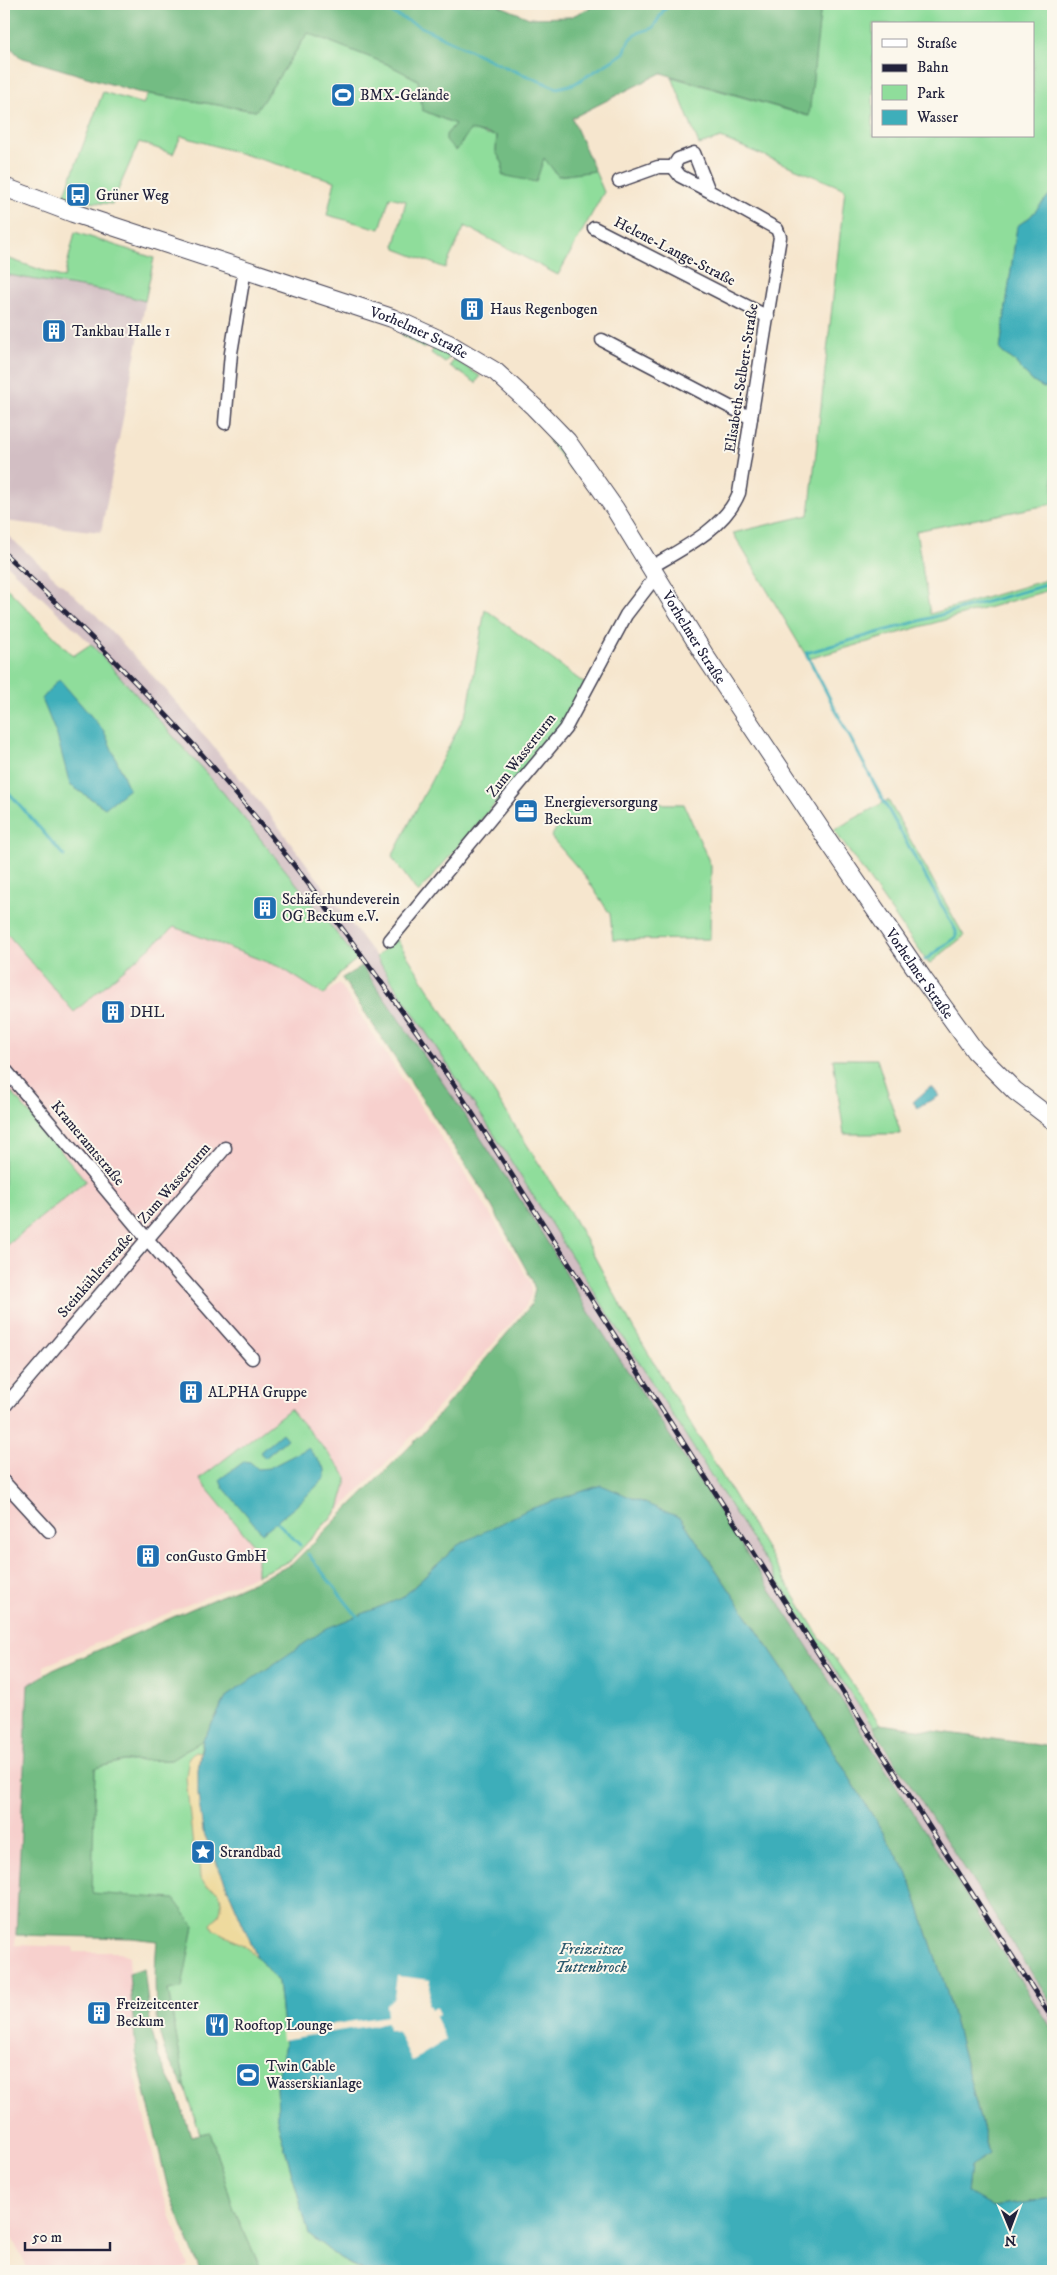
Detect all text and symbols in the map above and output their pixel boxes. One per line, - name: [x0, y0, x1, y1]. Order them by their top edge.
- legend: [872, 22, 1034, 138]
- text: Straße: [917, 34, 957, 53]
- text: Bahn: [917, 58, 949, 77]
- sports icon: BMX-Gelände: [330, 82, 356, 108]
- text: Park: [917, 84, 946, 103]
- place label: BMX-Gelände: [360, 86, 449, 105]
- text: Wasser: [916, 108, 958, 127]
- bus stop icon: Grüner Weg: [65, 182, 91, 208]
- place label: Grüner Weg: [96, 186, 169, 205]
- street label: Helene-Lange-Straße: [611, 213, 739, 290]
- building icon: Haus Regenbogen: [459, 296, 485, 322]
- place label: Haus Regenbogen: [490, 300, 598, 319]
- street label: Vorhelmer Straße: [366, 302, 472, 363]
- street label: Elisabeth-Selbert-Straße: [720, 302, 763, 454]
- building icon: Tankbau Halle 1: [41, 318, 67, 344]
- place label: Tankbau Halle 1: [72, 322, 170, 341]
- street label: Vorhelmer Straße: [657, 587, 730, 688]
- street label: Zum Wasserturm: [483, 710, 560, 801]
- place label: Energieversorgung Beckum: [544, 793, 658, 829]
- office icon: Energieversorgung Beckum: [513, 798, 539, 824]
- place label: Schäferhundeverein OG Beckum e.V.: [282, 890, 400, 926]
- building icon: Schäferhundeverein OG Beckum e.V.: [252, 895, 278, 921]
- street label: Vorhelmer Straße: [881, 924, 958, 1023]
- building icon: DHL: [100, 999, 126, 1025]
- place label: DHL: [130, 1003, 165, 1022]
- street label: Krameramtstraße: [47, 1097, 129, 1190]
- street label: Zum Wasserturm: [134, 1139, 215, 1228]
- street label: Steinkühlerstraße: [53, 1229, 137, 1322]
- building icon: ALPHA Gruppe: [178, 1379, 204, 1405]
- place label: ALPHA Gruppe: [208, 1383, 307, 1402]
- building icon: conGusto GmbH: [135, 1543, 161, 1569]
- place label: conGusto GmbH: [166, 1547, 267, 1566]
- place icon: Strandbad: [190, 1839, 216, 1865]
- place label: Strandbad: [220, 1843, 281, 1862]
- water label: Freizeitsee Tuttenbrock: [555, 1939, 627, 1977]
- place label: Freizeitcenter Beckum: [116, 1995, 199, 2031]
- building icon: Freizeitcenter Beckum: [86, 2000, 112, 2026]
- restaurant icon: Rooftop Lounge: [204, 2012, 230, 2038]
- place label: Rooftop Lounge: [234, 2016, 333, 2035]
- place label: Twin Cable Wasserskianlage: [265, 2057, 362, 2093]
- sports icon: Twin Cable Wasserskianlage: [235, 2062, 261, 2088]
- north arrow: [984, 2202, 1034, 2252]
- scale bar: [25, 2220, 110, 2252]
- text: 50 m: [32, 2228, 62, 2247]
- text: N: [1004, 2231, 1016, 2249]

